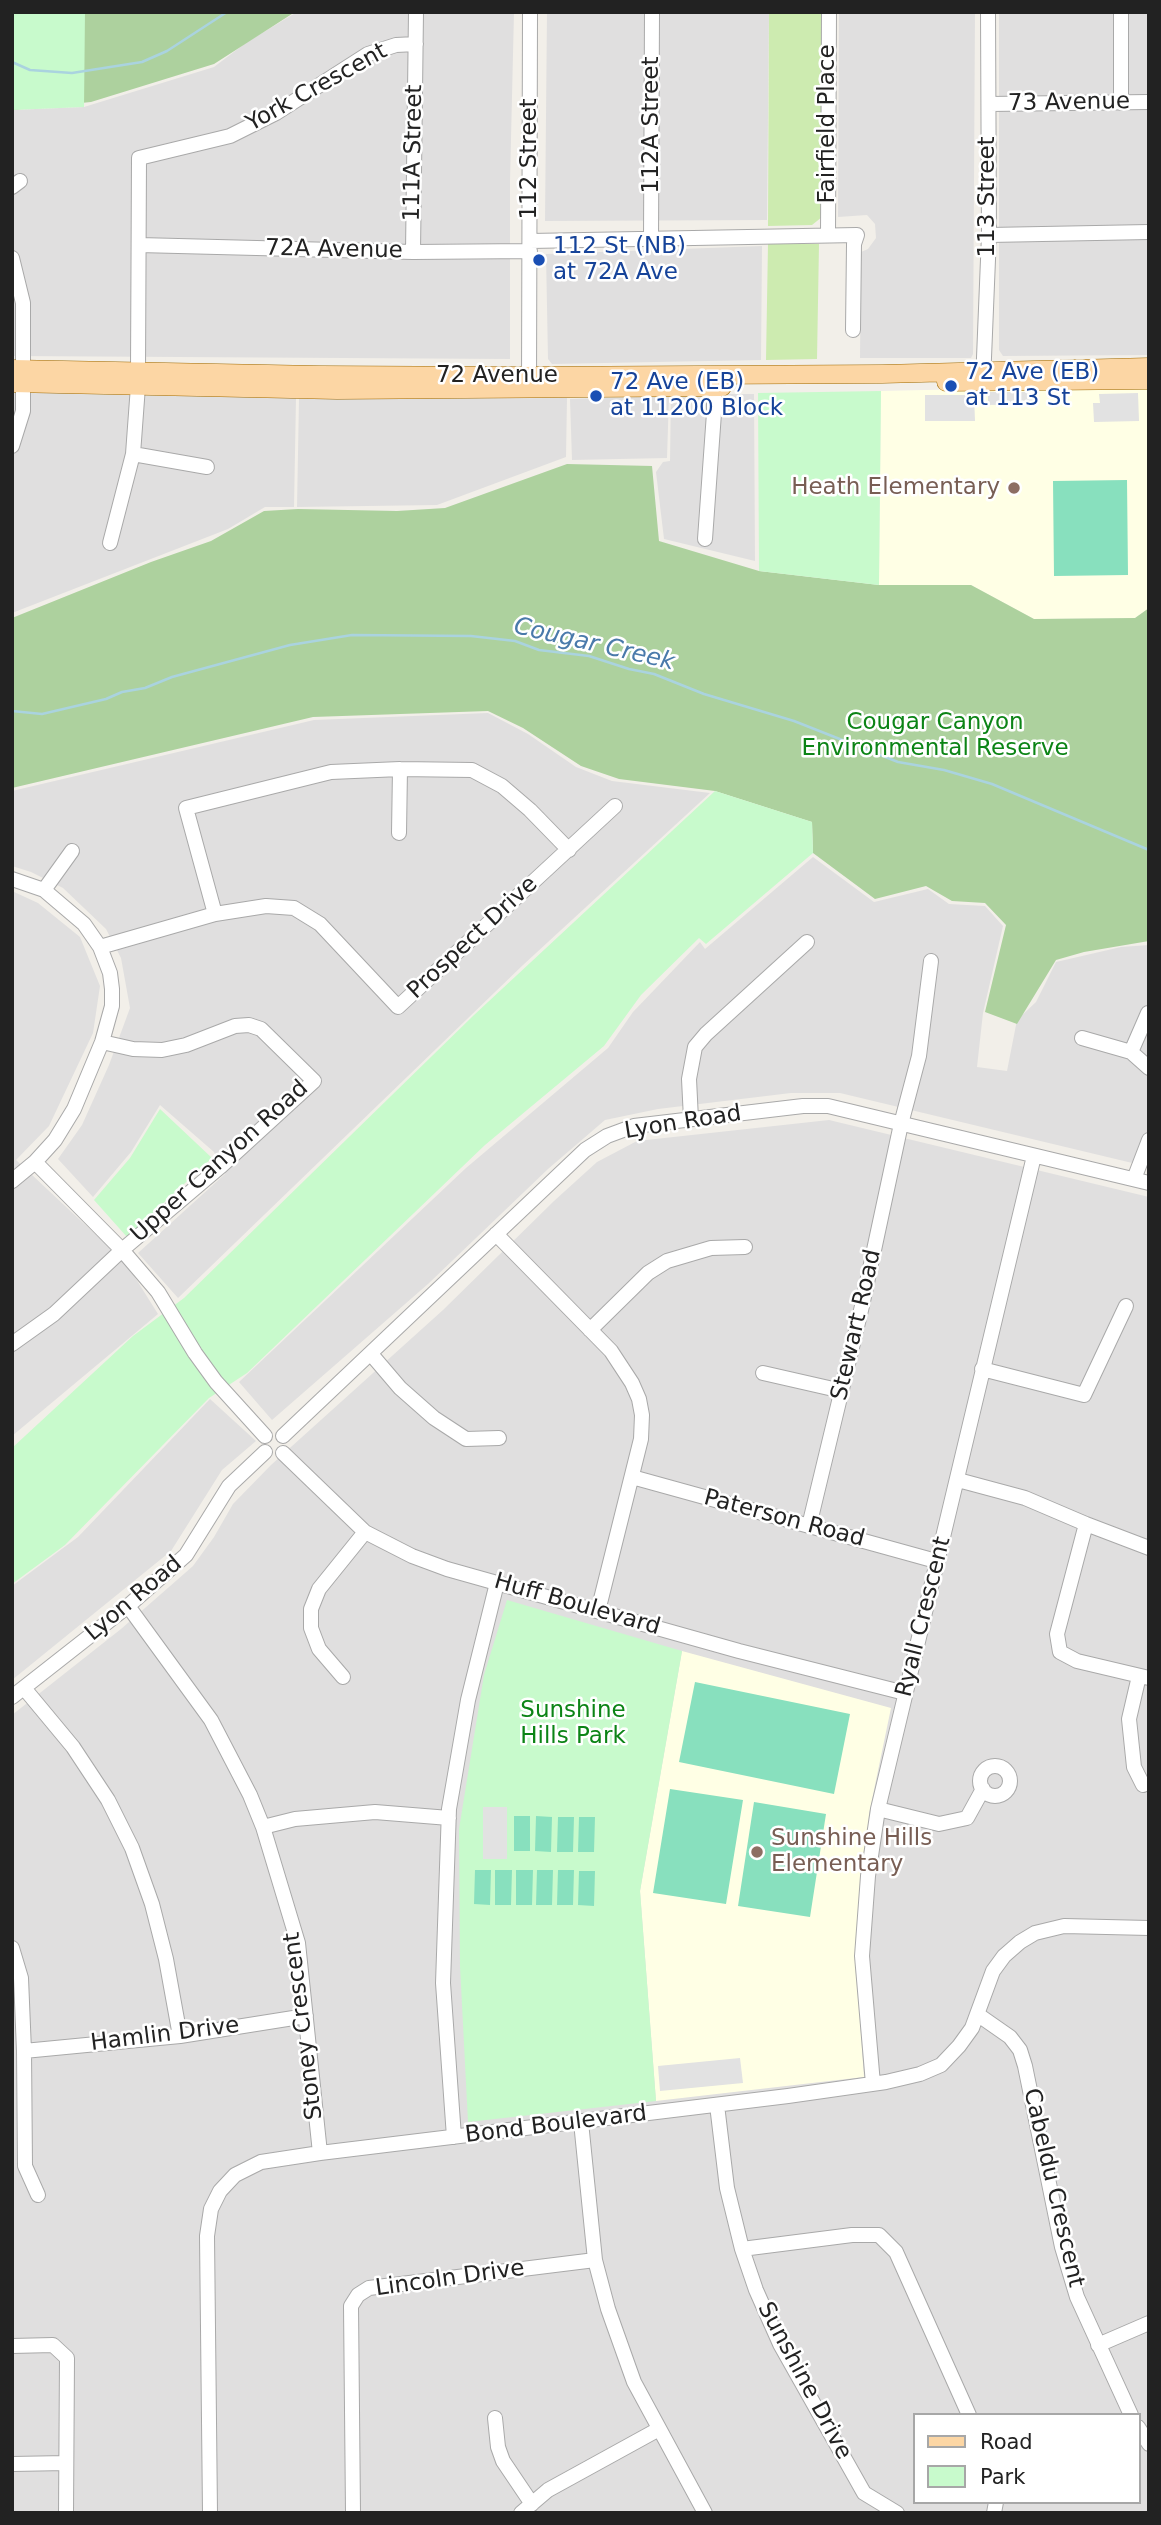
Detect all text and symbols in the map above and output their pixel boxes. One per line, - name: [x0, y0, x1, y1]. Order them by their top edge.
- street label: York Crescent: [242, 38, 392, 138]
- street label: Fairfield Place: [814, 44, 842, 204]
- street label: 112A Street: [638, 57, 666, 193]
- street label: 111A Street: [399, 84, 429, 222]
- street label: 73 Avenue: [1008, 88, 1130, 118]
- street label: 112 Street: [516, 98, 544, 220]
- street label: 113 Street: [974, 136, 1002, 258]
- place label: 112 St (NB) at 72A Ave: [553, 233, 686, 287]
- street label: 72A Avenue: [265, 235, 403, 265]
- marker: 112 St (NB) at 72A Ave: [531, 252, 547, 268]
- place label: 72 Ave (EB) at 113 St: [965, 359, 1099, 413]
- street label: 72 Avenue: [436, 362, 558, 390]
- place label: 72 Ave (EB) at 11200 Block: [610, 369, 783, 423]
- marker: 72 Ave (EB) at 113 St: [943, 378, 959, 394]
- marker: 72 Ave (EB) at 11200 Block: [588, 388, 604, 404]
- place label: Heath Elementary: [791, 474, 1000, 502]
- marker: Heath Elementary: [1006, 480, 1022, 496]
- water label: Cougar Creek: [511, 613, 677, 677]
- park label: Cougar Canyon Environmental Reserve: [801, 709, 1069, 763]
- street label: Prospect Drive: [402, 871, 544, 1005]
- street label: Upper Canyon Road: [126, 1075, 314, 1249]
- street label: Lyon Road: [623, 1100, 743, 1146]
- street label: Stewart Road: [826, 1247, 888, 1403]
- street label: Paterson Road: [701, 1484, 867, 1554]
- street label: Ryall Crescent: [891, 1534, 957, 1700]
- street label: Lyon Road: [80, 1551, 188, 1647]
- street label: Huff Boulevard: [491, 1568, 663, 1642]
- park label: Sunshine Hills Park: [520, 1697, 626, 1751]
- place label: Sunshine Hills Elementary: [771, 1825, 932, 1879]
- marker: Sunshine Hills Elementary: [749, 1844, 765, 1860]
- street label: Stoney Crescent: [279, 1931, 329, 2121]
- street label: Hamlin Drive: [89, 2012, 241, 2058]
- street label: Cabeldu Crescent: [1017, 2086, 1089, 2290]
- street label: Bond Boulevard: [464, 2100, 648, 2150]
- street label: Lincoln Drive: [374, 2255, 526, 2303]
- street label: Sunshine Drive: [751, 2298, 857, 2464]
- legend: [912, 2413, 1140, 2504]
- text: Road: [980, 2430, 1033, 2454]
- text: Park: [980, 2465, 1025, 2489]

